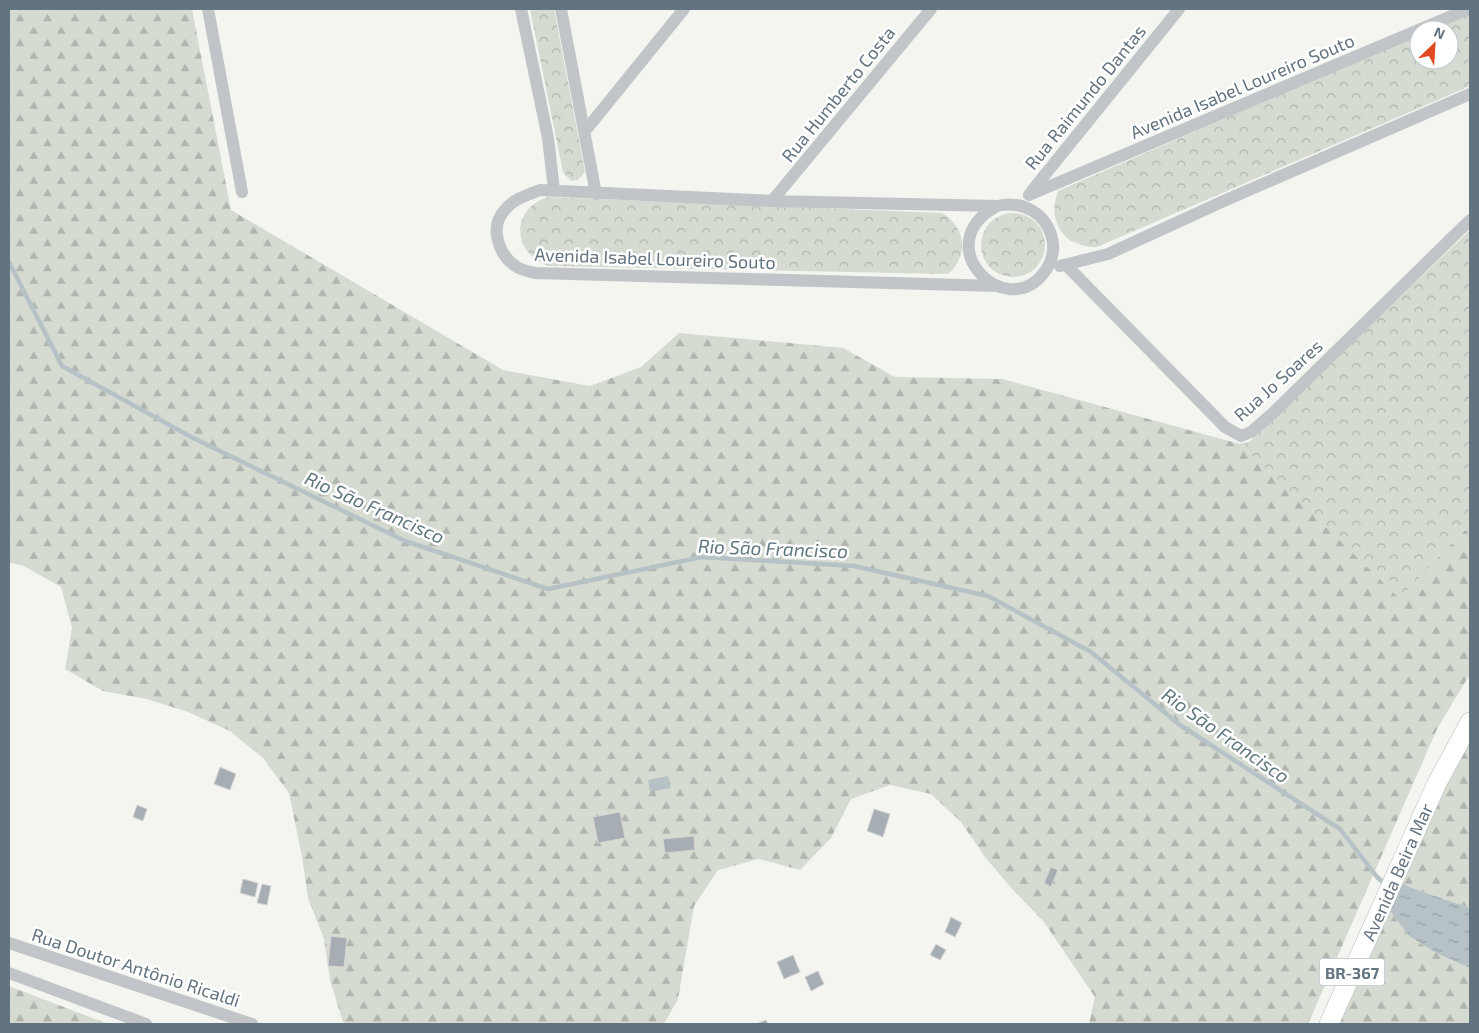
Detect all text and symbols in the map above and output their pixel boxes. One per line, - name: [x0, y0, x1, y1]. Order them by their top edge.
- street label: Rua Raimundo Dantas: [1020, 20, 1150, 174]
- north arrow: [1409, 20, 1459, 70]
- street label: Rua Humberto Costa: [777, 22, 899, 166]
- text: N: [1432, 23, 1448, 43]
- street label: Avenida Isabel Loureiro Souto: [1127, 29, 1357, 143]
- street label: Avenida Isabel Loureiro Souto: [534, 243, 776, 273]
- street label: Rua Jo Soares: [1229, 335, 1327, 425]
- water label: Rio São Francisco: [302, 466, 448, 548]
- water label: Rio São Francisco: [698, 534, 848, 562]
- water label: Rio São Francisco: [1158, 682, 1294, 788]
- street label: Avenida Beira Mar: [1357, 800, 1437, 944]
- street label: Rua Doutor Antônio Ricaldi: [29, 923, 243, 1011]
- road number: BR-367: [1320, 959, 1384, 986]

